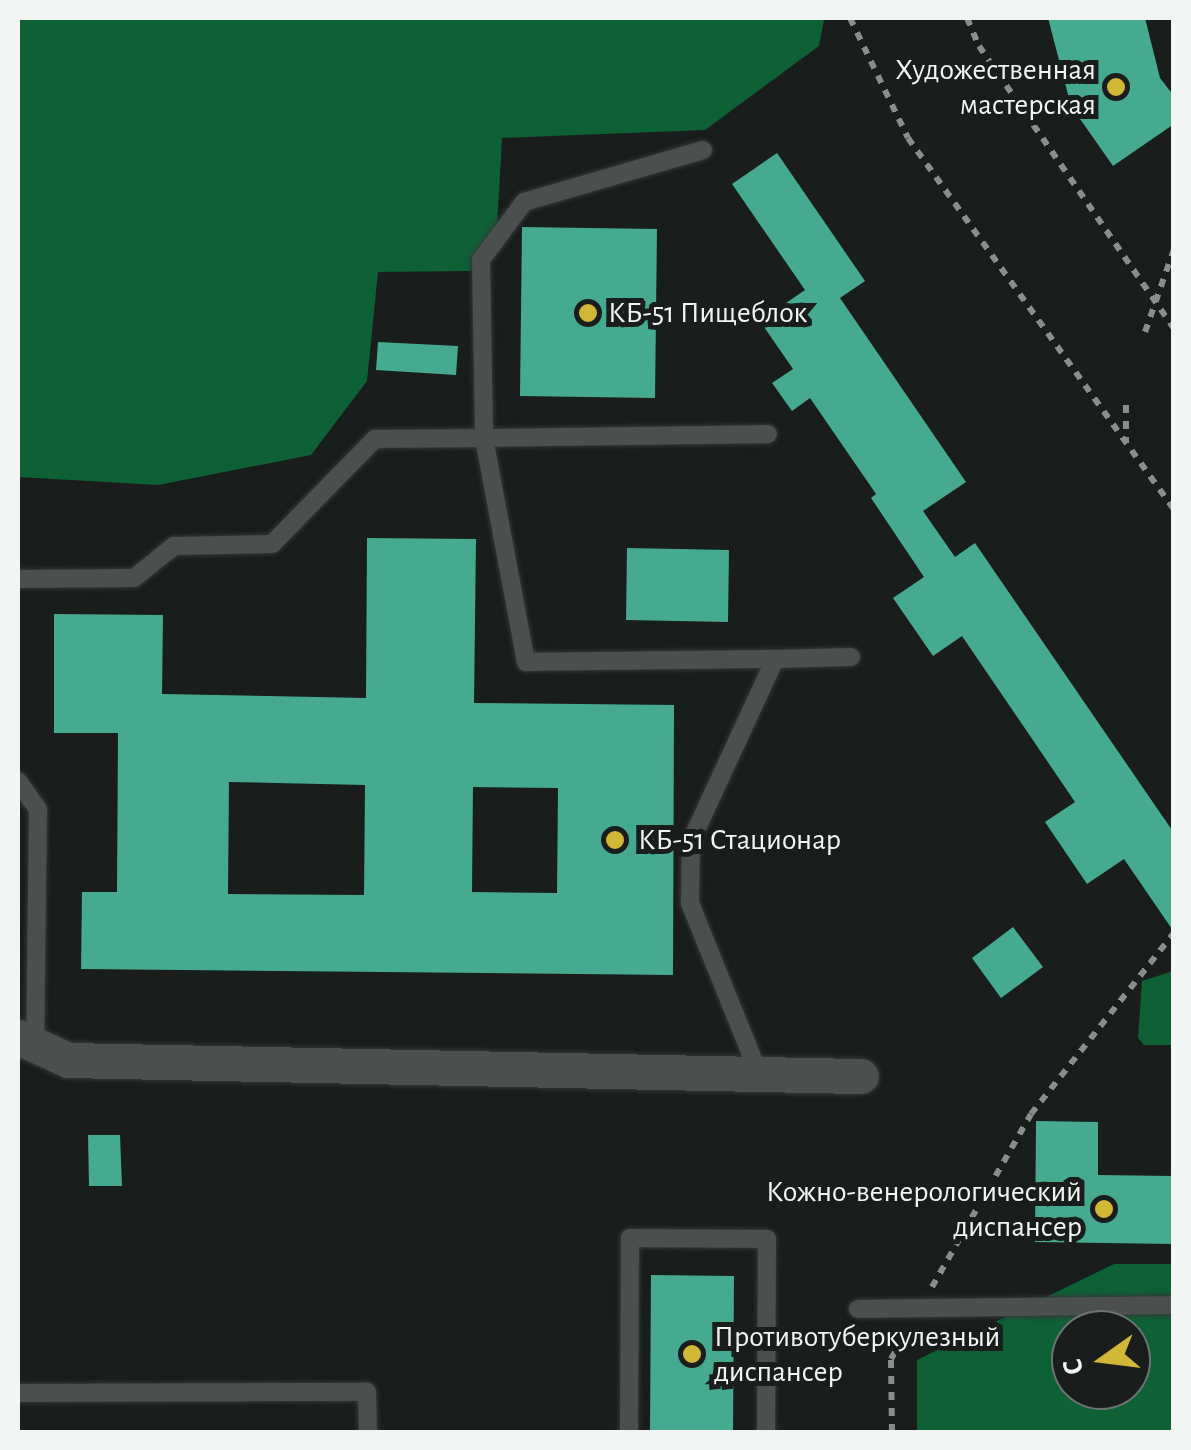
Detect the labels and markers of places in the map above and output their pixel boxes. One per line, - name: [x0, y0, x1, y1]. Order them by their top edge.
- place label: Художественная мастерская: [895, 52, 1096, 122]
- marker: Художественная мастерская: [1105, 76, 1127, 98]
- place label: КБ-51 Пищеблок: [608, 295, 807, 331]
- marker: КБ-51 Пищеблок: [577, 302, 599, 324]
- place label: КБ-51 Стационар: [638, 822, 841, 858]
- marker: КБ-51 Стационар: [602, 827, 628, 853]
- place label: Кожно-венерологический диспансер: [766, 1174, 1082, 1244]
- marker: Кожно-венерологический диспансер: [1091, 1196, 1117, 1222]
- place label: Противотуберкулезный диспансер: [714, 1319, 1000, 1390]
- marker: Противотуберкулезный диспансер: [679, 1341, 705, 1367]

